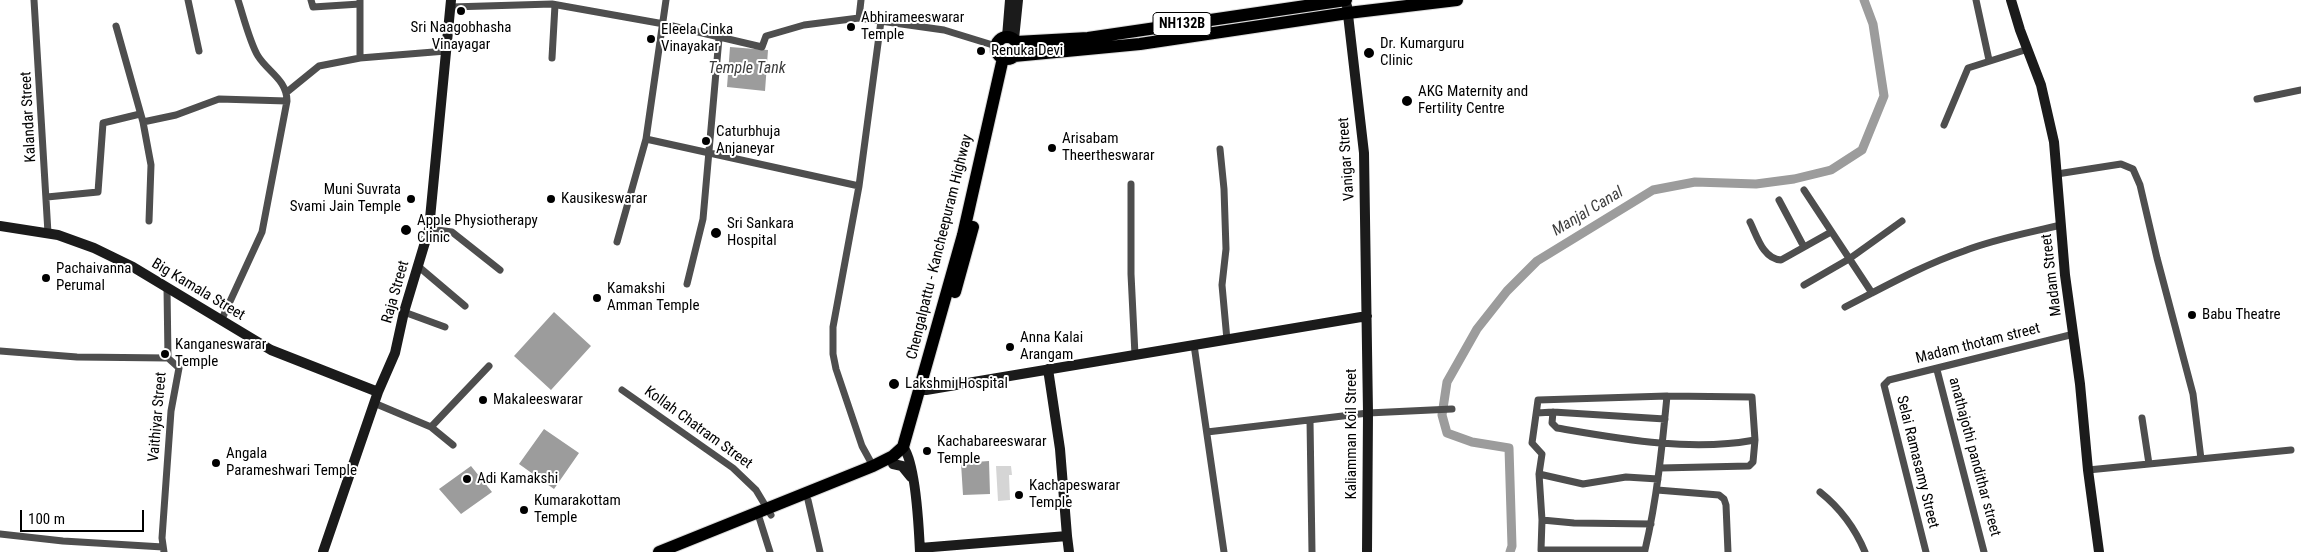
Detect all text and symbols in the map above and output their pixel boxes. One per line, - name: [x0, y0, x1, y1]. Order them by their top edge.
- marker: Sri Naagobhasha Vinayagar: [455, 5, 467, 17]
- place label: Abhirameeswarar Temple: [861, 9, 964, 44]
- road number: NH132B: [1153, 12, 1211, 36]
- place label: Sri Naagobhasha Vinayagar: [411, 19, 511, 54]
- place label: Eleela Cinka Vinayakar: [661, 21, 733, 56]
- marker: Abhirameeswarar Temple: [845, 21, 857, 33]
- marker: Eleela Cinka Vinayakar: [645, 33, 657, 45]
- place label: Dr. Kumarguru Clinic: [1380, 35, 1464, 70]
- place label: Renuka Devi: [991, 42, 1063, 60]
- marker: Renuka Devi: [975, 45, 987, 57]
- marker: Dr. Kumarguru Clinic: [1362, 46, 1376, 60]
- water label: Temple Tank: [708, 59, 786, 79]
- street label: Kalandar Street: [18, 71, 40, 163]
- place label: AKG Maternity and Fertility Centre: [1418, 83, 1528, 118]
- marker: AKG Maternity and Fertility Centre: [1400, 94, 1414, 108]
- street label: Vanigar Street: [1335, 117, 1359, 201]
- place label: Caturbhuja Anjaneyar: [716, 123, 780, 158]
- place label: Arisabam Theertheswarar: [1062, 130, 1155, 165]
- street label: Chengalpattu - Kancheepuram Highway: [903, 132, 977, 362]
- marker: Caturbhuja Anjaneyar: [700, 135, 712, 147]
- marker: Arisabam Theertheswarar: [1046, 142, 1058, 154]
- place label: Muni Suvrata Svami Jain Temple: [290, 181, 401, 216]
- water label: Manjal Canal: [1549, 183, 1627, 241]
- place label: Kausikeswarar: [561, 190, 647, 208]
- marker: Muni Suvrata Svami Jain Temple: [405, 193, 417, 205]
- marker: Kausikeswarar: [545, 193, 557, 205]
- place label: Apple Physiotherapy Clinic: [417, 212, 538, 247]
- place label: Sri Sankara Hospital: [727, 215, 794, 250]
- marker: Apple Physiotherapy Clinic: [399, 223, 413, 237]
- marker: Sri Sankara Hospital: [709, 226, 723, 240]
- street label: Madam Street: [2038, 233, 2066, 317]
- street label: Big Kamala Street: [148, 255, 248, 325]
- street label: Raja Street: [378, 259, 414, 325]
- place label: Pachaivanna Perumal: [56, 260, 131, 295]
- marker: Pachaivanna Perumal: [40, 272, 52, 284]
- place label: Kamakshi Amman Temple: [607, 280, 699, 315]
- marker: Kamakshi Amman Temple: [591, 292, 603, 304]
- place label: Babu Theatre: [2202, 306, 2281, 324]
- marker: Babu Theatre: [2186, 309, 2198, 321]
- street label: Madam thotam street: [1914, 320, 2042, 368]
- place label: Anna Kalai Arangam: [1020, 329, 1083, 364]
- place label: Kanganeswarar Temple: [175, 336, 266, 371]
- marker: Anna Kalai Arangam: [1004, 341, 1016, 353]
- marker: Kanganeswarar Temple: [159, 348, 171, 360]
- street label: Kaliamman Koil Street: [1343, 369, 1361, 499]
- street label: Vaithiyar Street: [145, 371, 171, 463]
- place label: Lakshmi Hospital: [905, 375, 1008, 393]
- street label: anathajothi pandithar street: [1944, 376, 2004, 538]
- marker: Lakshmi Hospital: [887, 377, 901, 391]
- street label: Kollah Chatram Street: [641, 383, 755, 473]
- place label: Makaleeswarar: [493, 391, 583, 409]
- marker: Makaleeswarar: [477, 394, 489, 406]
- street label: Selai Ramasamy Street: [1892, 394, 1942, 530]
- place label: Kachabareeswarar Temple: [937, 433, 1047, 468]
- place label: Angala Parameshwari Temple: [226, 445, 357, 480]
- marker: Kachabareeswarar Temple: [921, 445, 933, 457]
- marker: Angala Parameshwari Temple: [210, 457, 222, 469]
- place label: Adi Kamakshi: [477, 470, 558, 488]
- marker: Adi Kamakshi: [461, 473, 473, 485]
- place label: Kachapeswarar Temple: [1029, 477, 1120, 512]
- marker: Kachapeswarar Temple: [1013, 489, 1025, 501]
- place label: Kumarakottam Temple: [534, 492, 621, 527]
- scale bar: [22, 500, 146, 532]
- marker: Kumarakottam Temple: [518, 504, 530, 516]
- text: 100 m: [28, 510, 65, 528]

